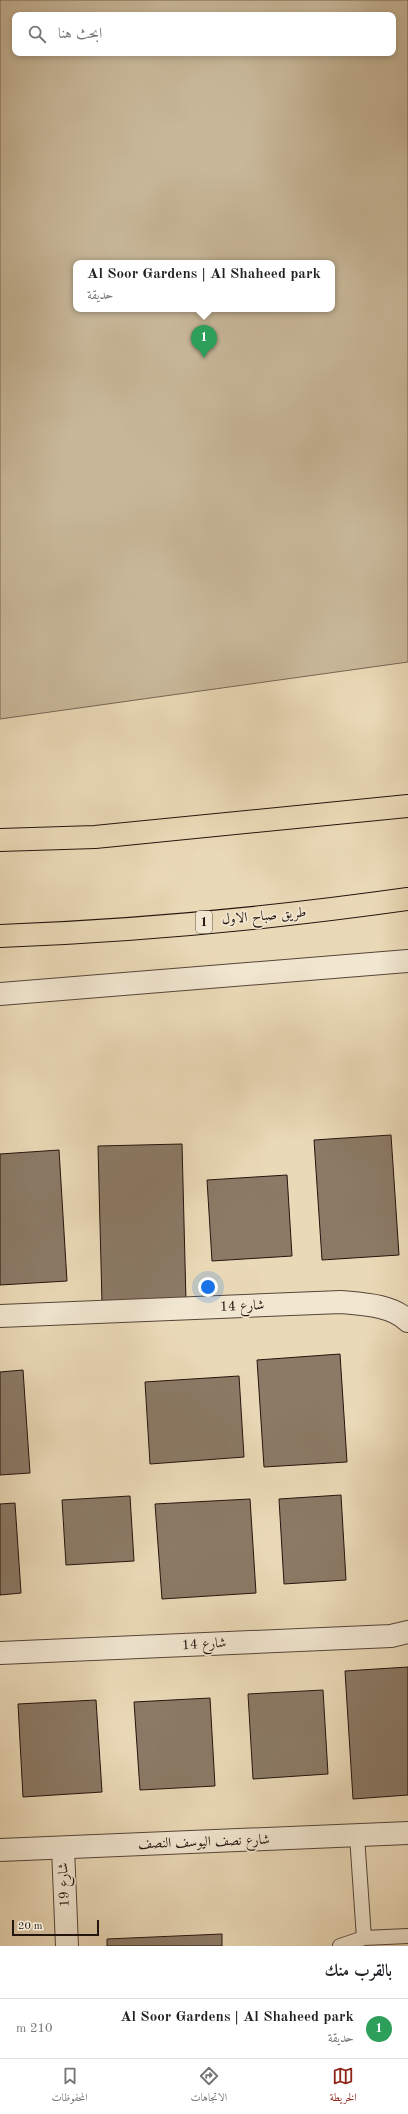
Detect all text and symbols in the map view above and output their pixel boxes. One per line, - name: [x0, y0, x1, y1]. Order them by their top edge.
- search box: [12, 12, 396, 56]
- icon: search: [26, 23, 48, 45]
- text: ابحث هنا: [58, 27, 102, 42]
- popup: [73, 260, 335, 312]
- text: Al Soor Gardens | Al Shaheed park: [87, 267, 321, 282]
- text: حديقة: [87, 289, 113, 302]
- pin: 1: [191, 325, 217, 358]
- street label: طريق صباح الاول: [221, 905, 308, 932]
- road number: 1: [196, 911, 212, 933]
- your location: [198, 1277, 218, 1297]
- street label: شارع 14: [220, 1298, 265, 1318]
- street label: شارع 14: [181, 1636, 227, 1656]
- street label: شارع نصف اليوسف النصف: [138, 1833, 270, 1855]
- street label: شارع 19: [56, 1862, 76, 1907]
- scale bar: [12, 1918, 99, 1937]
- text: 20 m: [18, 1921, 43, 1932]
- text: بالقرب منك: [324, 1963, 392, 1980]
- text: Al Soor Gardens | Al Shaheed park: [120, 2010, 354, 2025]
- text: 210 m: [16, 2022, 53, 2035]
- text: 1: [375, 2022, 383, 2035]
- text: حديقة: [328, 2032, 354, 2045]
- tab: المحفوظات: [51, 2065, 88, 2108]
- tab: الاتجاهات: [190, 2065, 227, 2108]
- tab: الخريطة: [330, 2065, 357, 2108]

